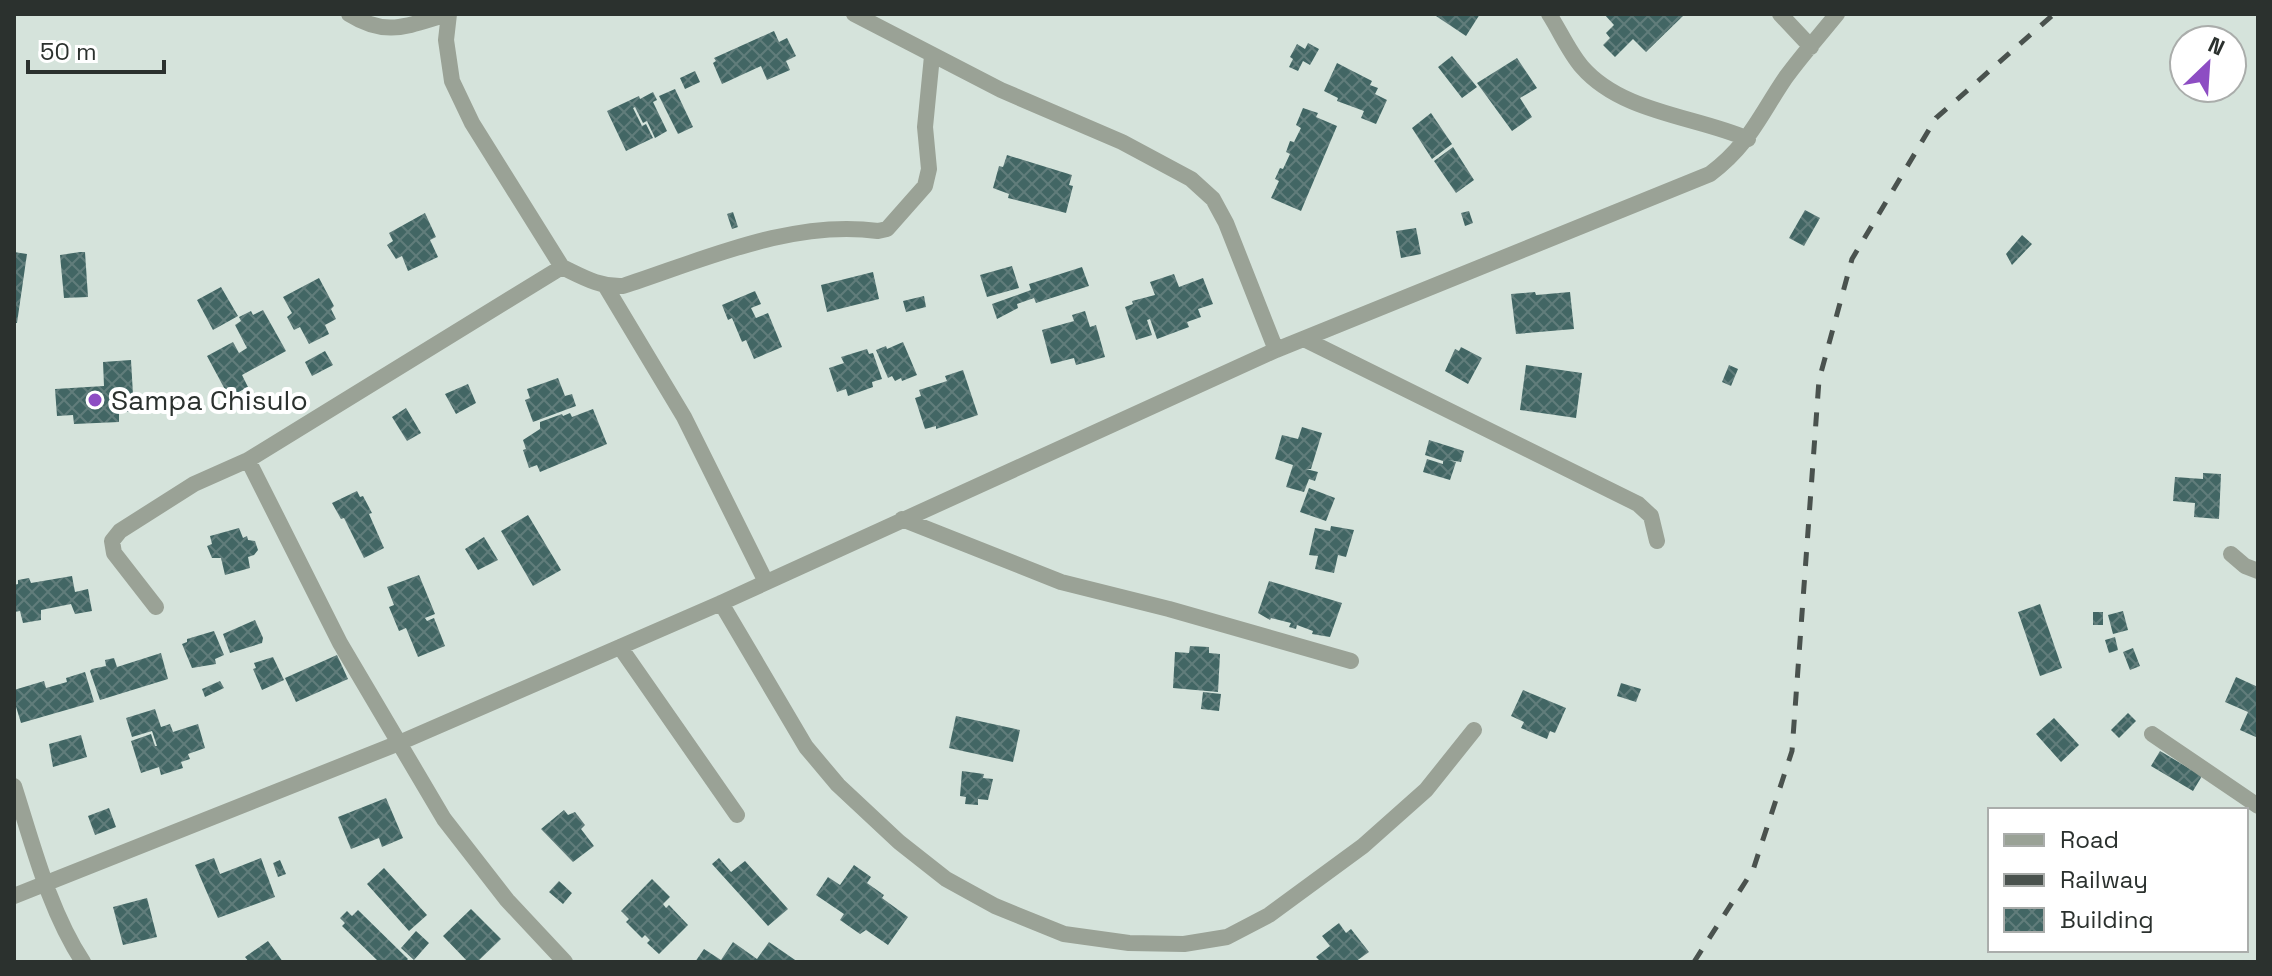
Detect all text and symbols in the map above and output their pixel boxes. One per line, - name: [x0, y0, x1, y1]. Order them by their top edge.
- scale bar: [28, 24, 164, 74]
- north arrow: [2168, 24, 2248, 104]
- text: N: [2204, 30, 2229, 62]
- text: 50 m: [40, 36, 97, 67]
- place label: Sampa Chisulo: [111, 382, 308, 418]
- marker: Sampa Chisulo: [86, 391, 104, 409]
- legend: [1988, 808, 2248, 952]
- text: Road: [2060, 824, 2119, 855]
- text: Railway: [2060, 864, 2148, 895]
- text: Building: [2060, 904, 2154, 935]

